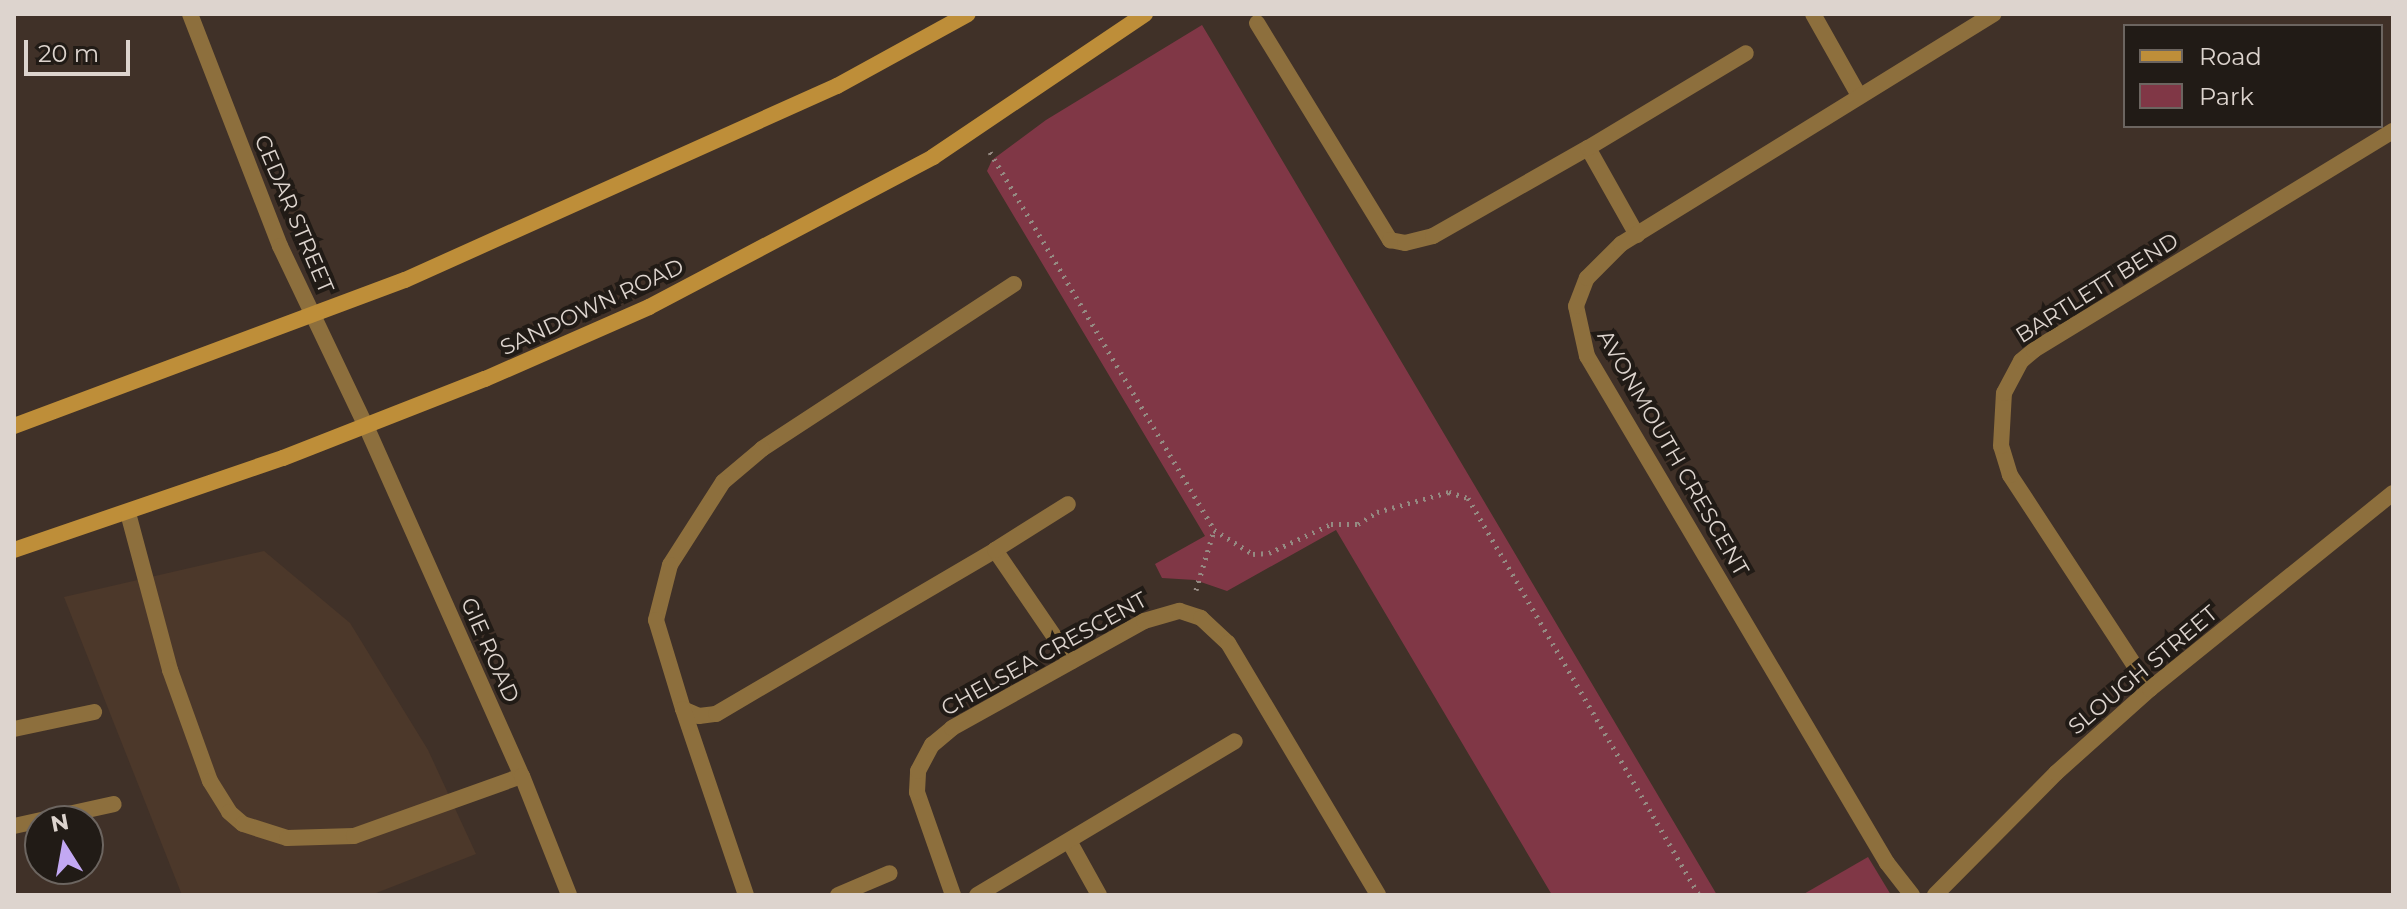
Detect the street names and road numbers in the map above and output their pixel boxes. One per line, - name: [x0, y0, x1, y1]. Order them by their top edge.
- street label: CEDAR STREET: [249, 131, 339, 297]
- street label: BARTLETT BEND: [2011, 227, 2183, 349]
- street label: SANDOWN ROAD: [496, 253, 688, 361]
- street label: AVONMOUTH CRESCENT: [1592, 325, 1754, 581]
- street label: CHELSEA CRESCENT: [936, 586, 1152, 722]
- street label: GIE ROAD: [455, 593, 525, 707]
- street label: SLOUGH STREET: [2063, 600, 2223, 740]

